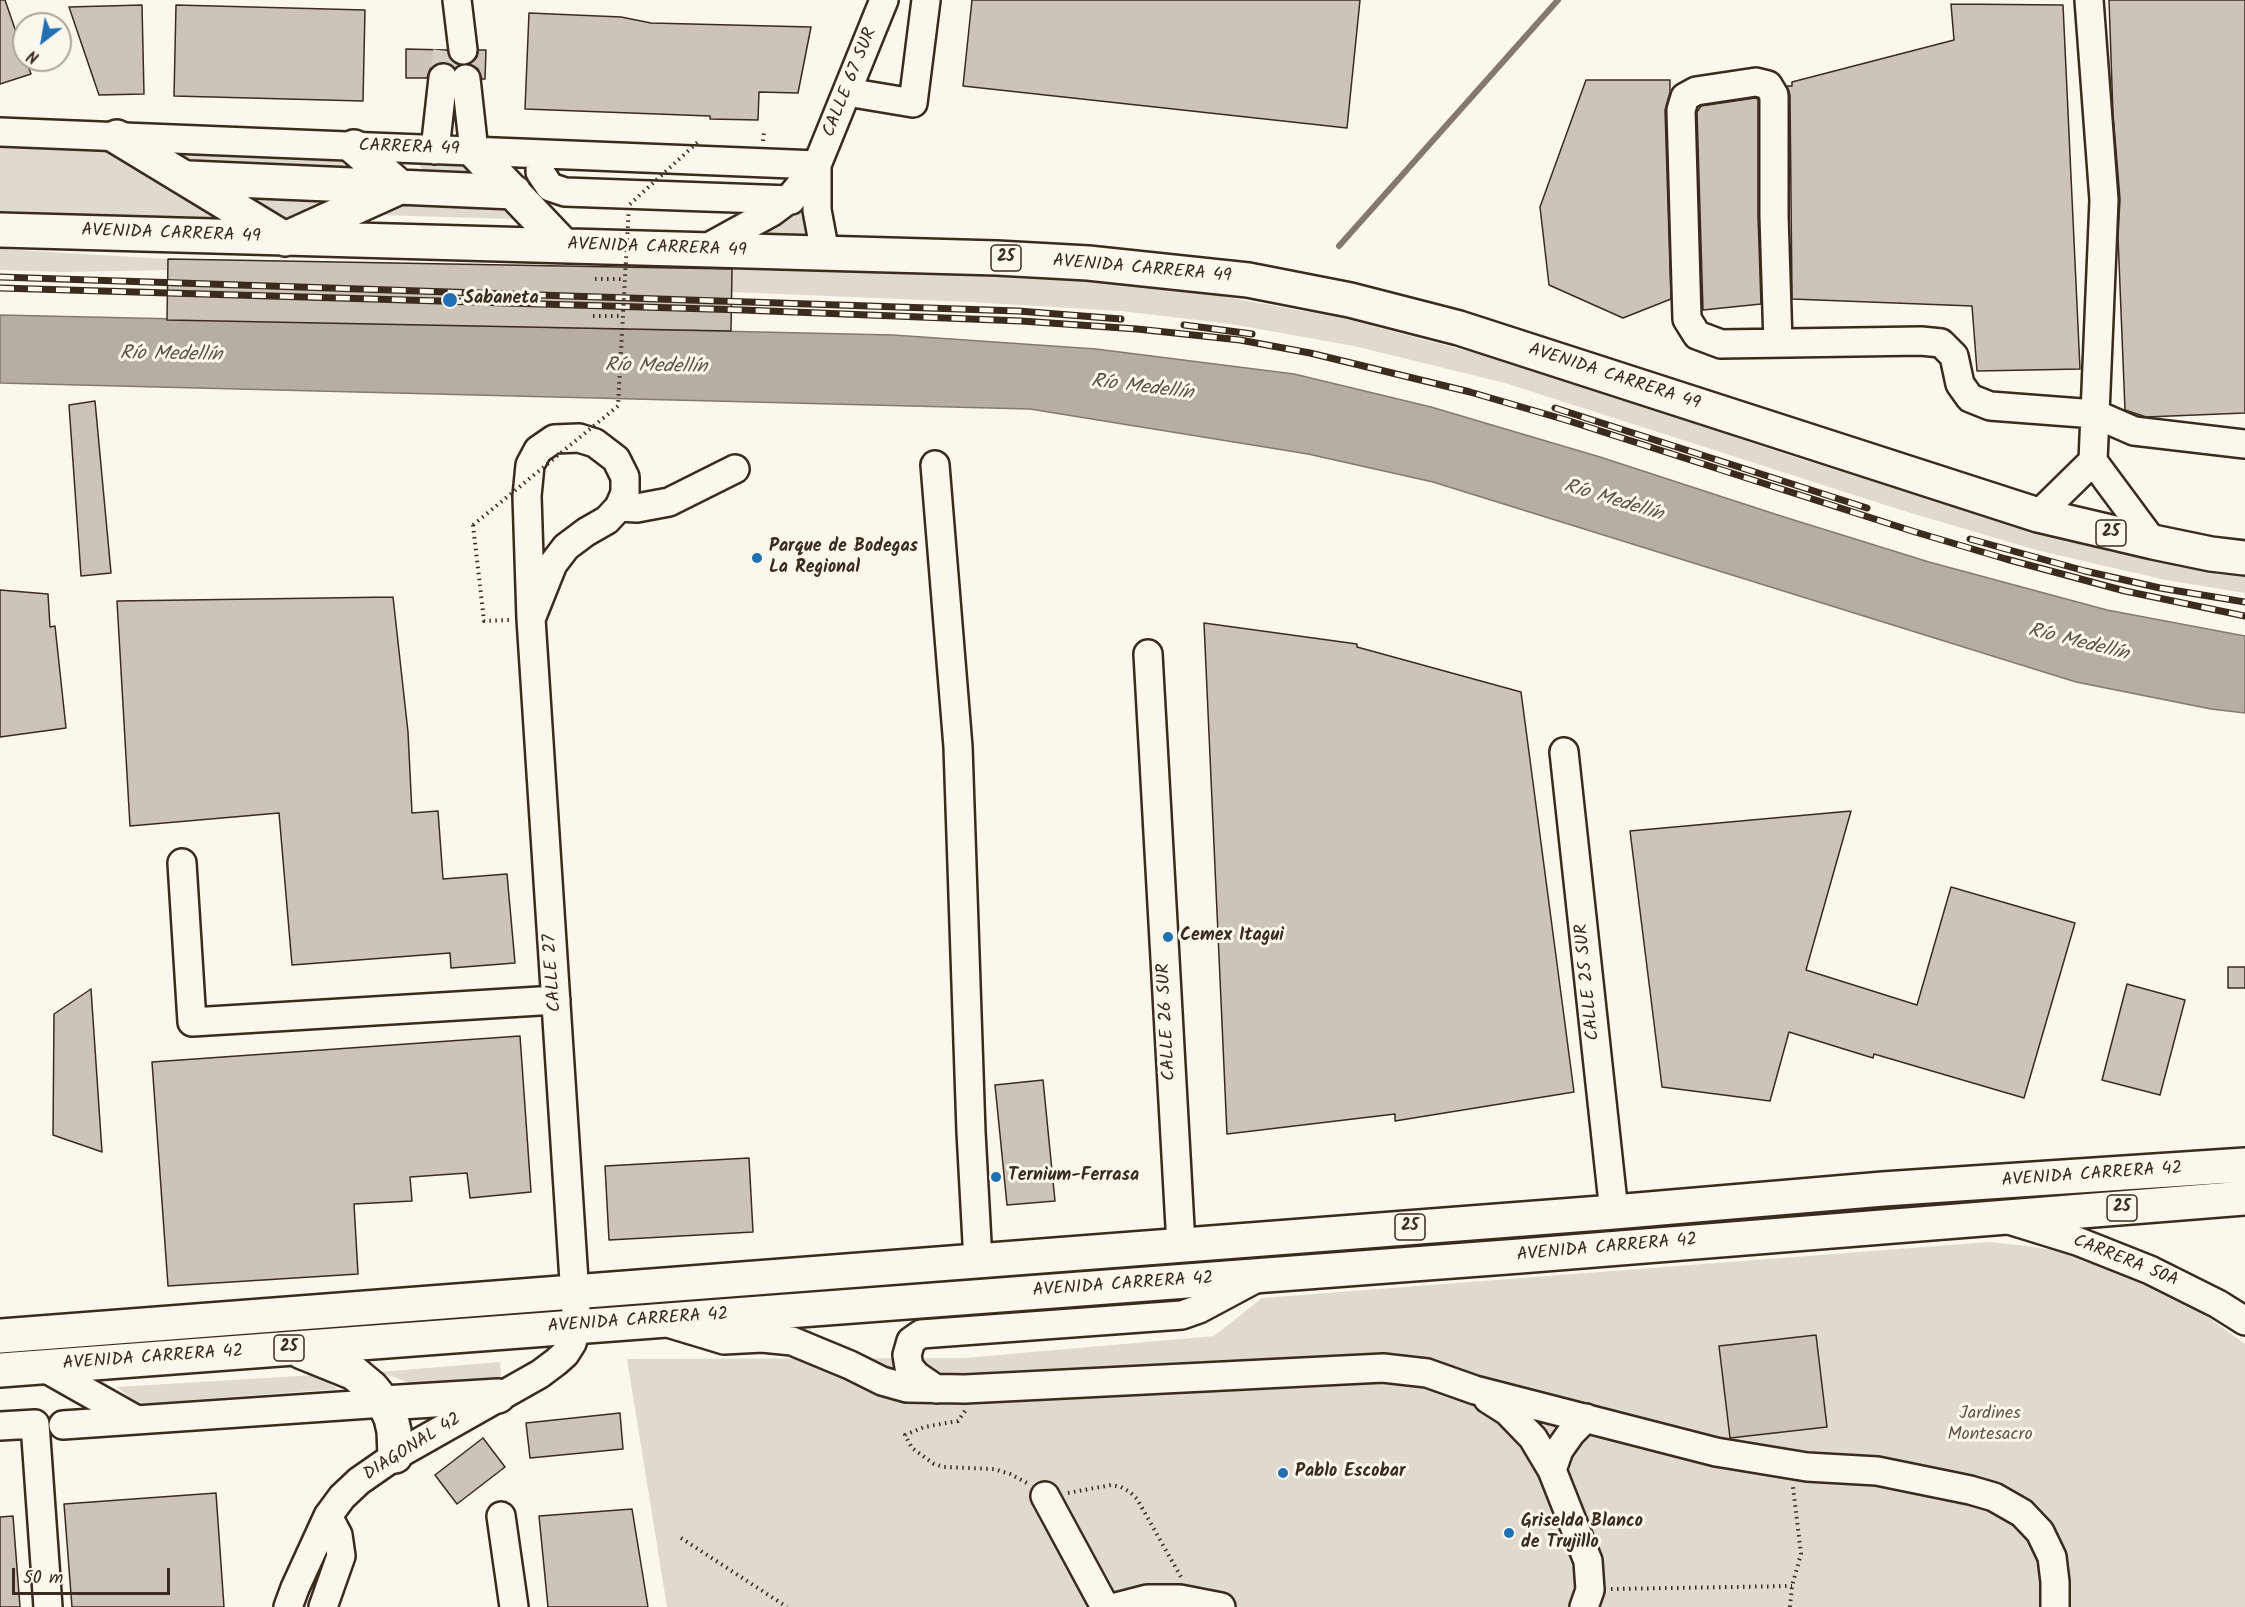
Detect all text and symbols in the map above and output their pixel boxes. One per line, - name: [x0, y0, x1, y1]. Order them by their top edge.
- north arrow: [12, 12, 72, 72]
- street label: CALLE 67 SUR: [819, 25, 883, 141]
- text: N: [23, 43, 44, 69]
- street label: CARRERA 49: [358, 136, 460, 162]
- street label: AVENIDA CARRERA 49: [81, 221, 261, 249]
- street label: AVENIDA CARRERA 49: [567, 235, 747, 263]
- road number: 25: [991, 245, 1021, 271]
- street label: AVENIDA CARRERA 49: [1052, 251, 1232, 289]
- place label: Sabaneta: [464, 289, 539, 311]
- marker: Sabaneta: [441, 291, 459, 309]
- street label: AVENIDA CARRERA 49: [1525, 340, 1703, 416]
- water label: Río Medellín: [120, 343, 222, 369]
- water label: Río Medellín: [605, 355, 707, 381]
- water label: Río Medellín: [1090, 371, 1194, 407]
- water label: Río Medellín: [1560, 476, 1666, 528]
- road number: 25: [2096, 520, 2126, 546]
- place label: Parque de Bodegas La Regional: [769, 537, 918, 580]
- marker: Parque de Bodegas La Regional: [750, 551, 764, 565]
- water label: Río Medellín: [2025, 620, 2131, 668]
- street label: CALLE 25 SUR: [1572, 923, 1606, 1041]
- place label: Cemex Itagui: [1180, 926, 1284, 948]
- marker: Cemex Itagui: [1161, 930, 1175, 944]
- street label: CALLE 27: [541, 933, 567, 1013]
- street label: CALLE 26 SUR: [1154, 963, 1182, 1081]
- street label: AVENIDA CARRERA 42: [2001, 1159, 2183, 1193]
- place label: Ternium-Ferrasa: [1008, 1166, 1139, 1188]
- marker: Ternium-Ferrasa: [989, 1170, 1003, 1184]
- road number: 25: [2107, 1195, 2137, 1221]
- road number: 25: [1395, 1214, 1425, 1240]
- street label: AVENIDA CARRERA 42: [1516, 1230, 1698, 1268]
- street label: CARRERA 50A: [2069, 1231, 2181, 1293]
- street label: AVENIDA CARRERA 42: [1032, 1269, 1214, 1303]
- street label: AVENIDA CARRERA 42: [547, 1305, 729, 1339]
- road number: 25: [274, 1335, 304, 1361]
- street label: AVENIDA CARRERA 42: [62, 1342, 244, 1376]
- park label: Jardines Montesacro: [1947, 1404, 2033, 1446]
- street label: DIAGONAL 42: [360, 1410, 466, 1486]
- place label: Pablo Escobar: [1295, 1462, 1405, 1484]
- marker: Pablo Escobar: [1276, 1466, 1290, 1480]
- place label: Griselda Blanco de Trujillo: [1521, 1512, 1643, 1555]
- marker: Griselda Blanco de Trujillo: [1502, 1526, 1516, 1540]
- scale bar: [15, 1556, 172, 1594]
- text: 50 m: [23, 1564, 63, 1593]

